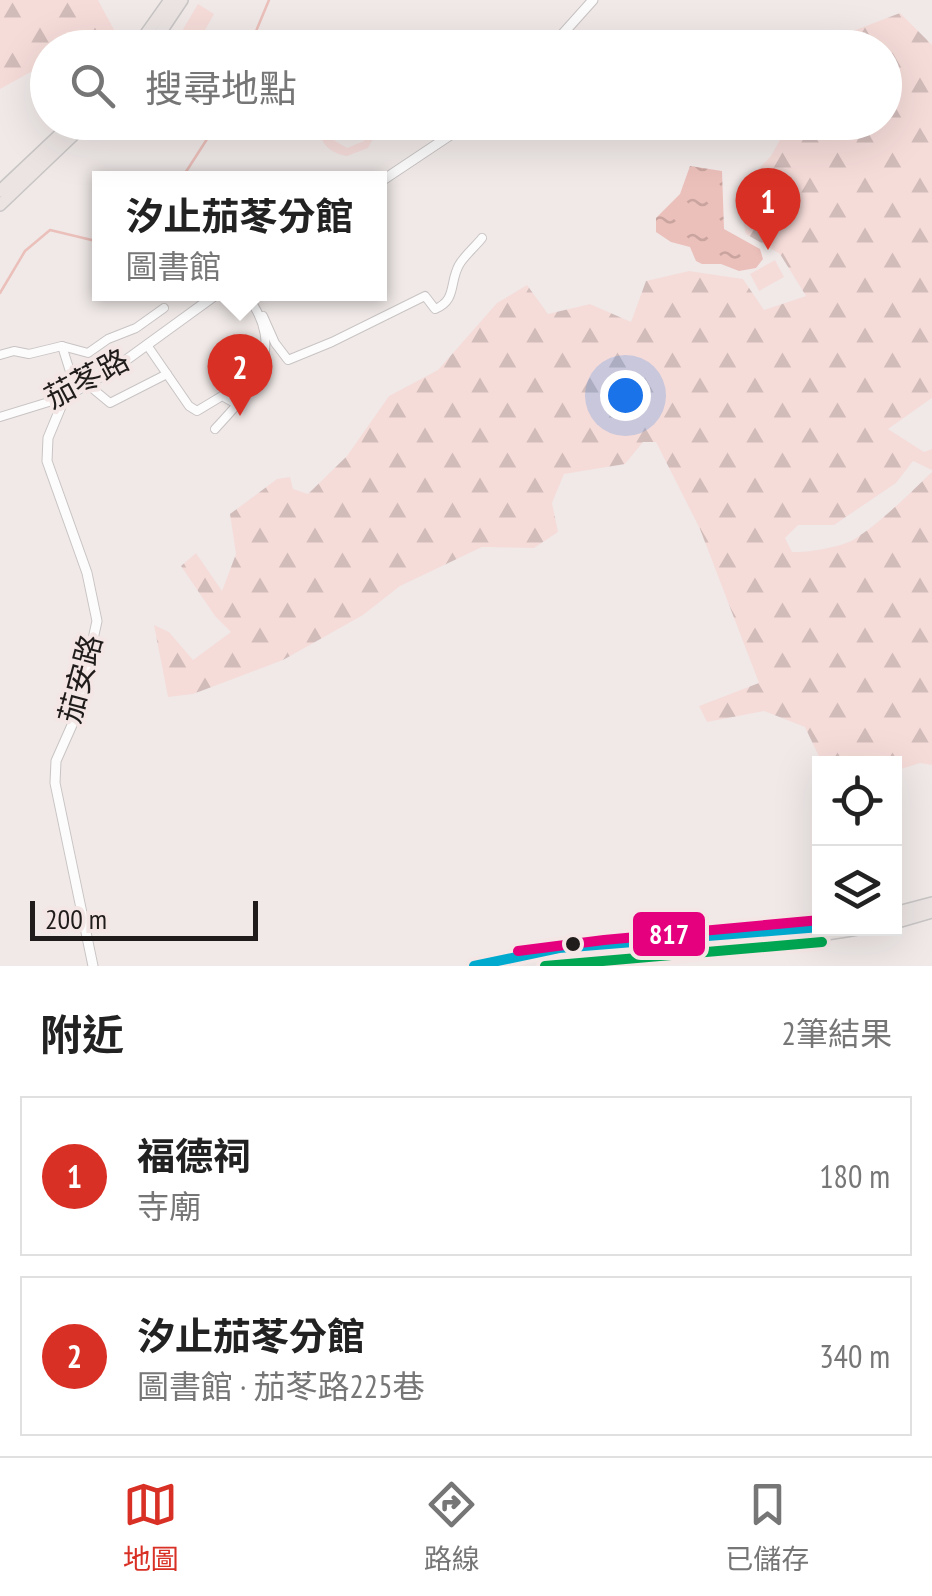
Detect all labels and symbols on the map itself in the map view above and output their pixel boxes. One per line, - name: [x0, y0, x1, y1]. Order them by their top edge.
- pin: 1: [736, 168, 800, 250]
- pin: 2: [208, 334, 272, 416]
- street label: 茄苳路: [37, 339, 135, 416]
- your location: [600, 370, 651, 421]
- street label: 茄安路: [49, 630, 110, 727]
- scale bar: [30, 896, 258, 940]
- line badge: 817: [631, 910, 707, 958]
- text: 817: [649, 915, 689, 952]
- unlabelled marker: [563, 934, 583, 954]

